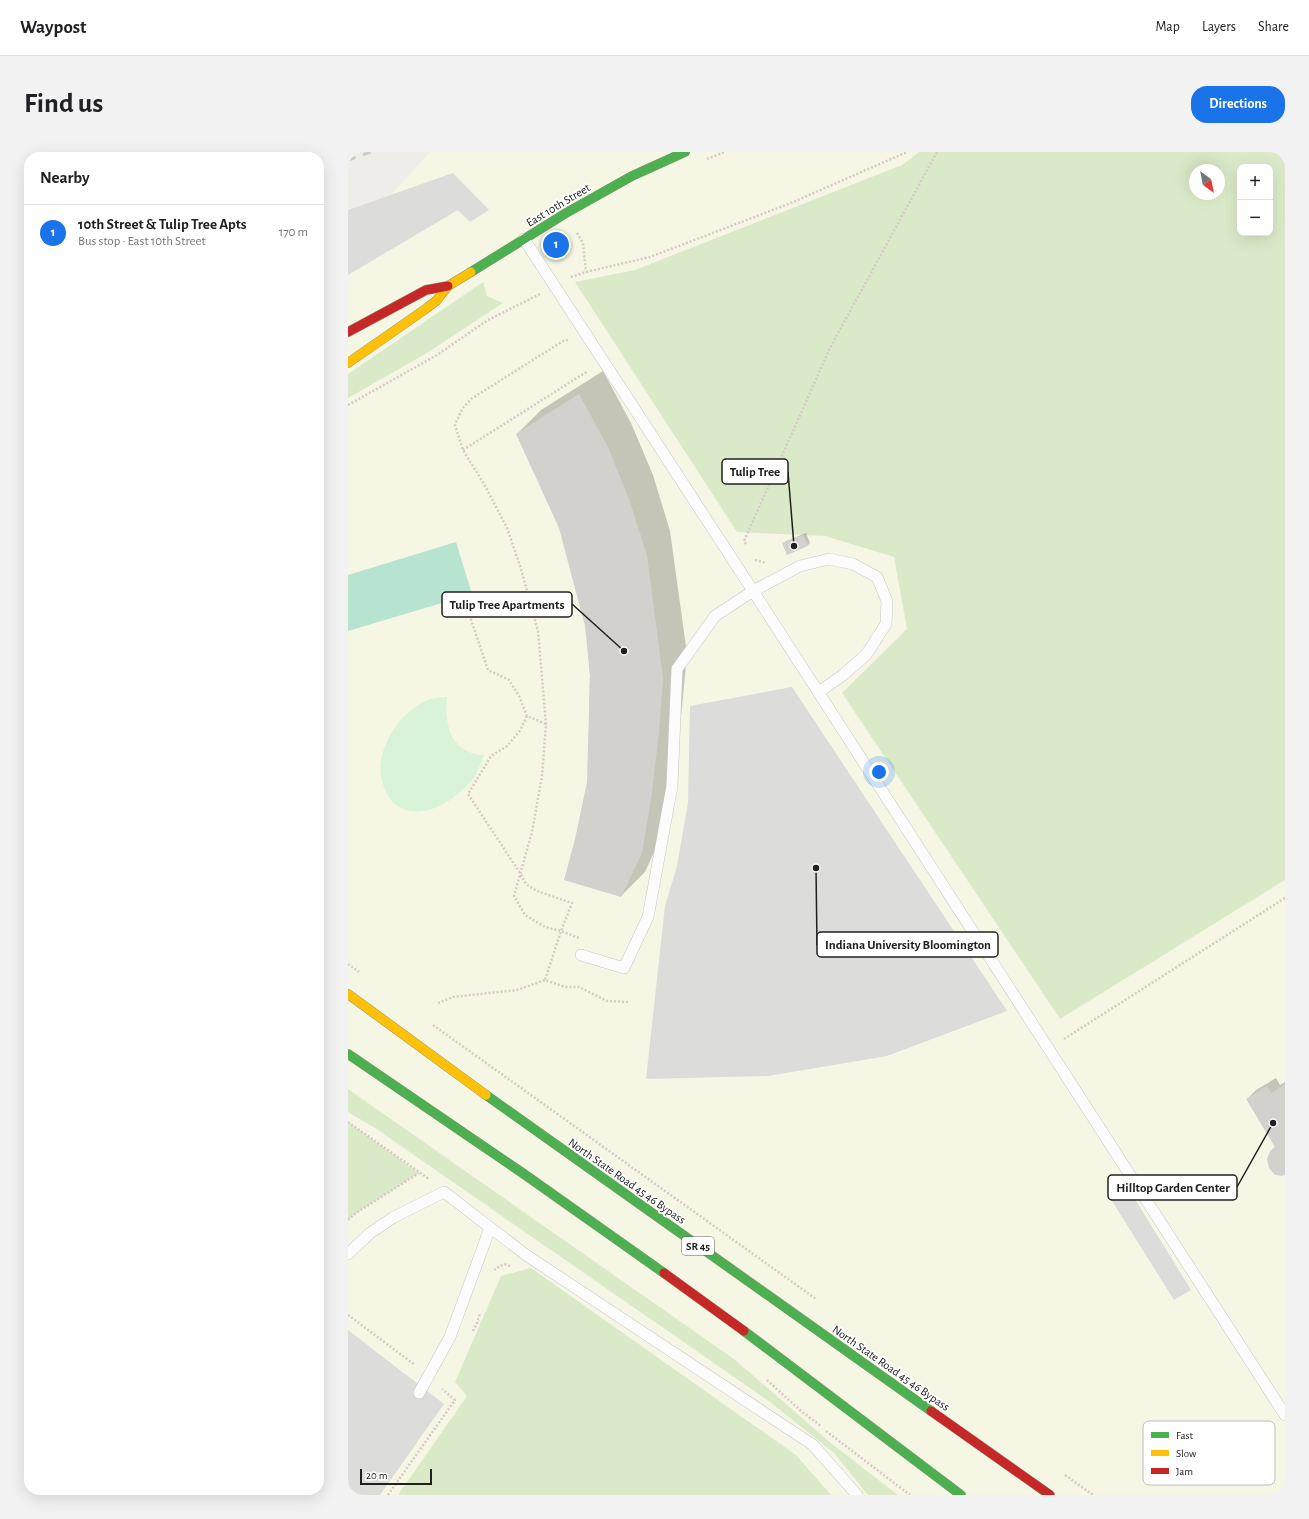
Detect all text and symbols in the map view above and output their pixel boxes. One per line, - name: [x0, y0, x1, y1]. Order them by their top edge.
- text: Waypost: [20, 18, 87, 37]
- text: Map: [1155, 20, 1180, 34]
- text: Layers: [1202, 20, 1236, 34]
- text: Share: [1258, 20, 1289, 34]
- button: Directions: [1191, 86, 1285, 123]
- text: Find us: [24, 90, 103, 118]
- north arrow: [1189, 164, 1225, 200]
- map controls: [1237, 164, 1273, 236]
- button: +: [1237, 164, 1273, 200]
- text: Nearby: [40, 169, 90, 186]
- street label: East 10th Street: [524, 181, 592, 229]
- button: −: [1237, 200, 1273, 236]
- text: 10th Street & Tulip Tree Apts: [78, 217, 247, 232]
- text: 1: [51, 226, 55, 239]
- text: 170 m: [279, 226, 308, 239]
- pin: 1: [543, 230, 569, 260]
- text: Bus stop · East 10th Street: [78, 235, 206, 248]
- callout: Tulip Tree: [722, 459, 788, 484]
- text: Tulip Tree: [730, 466, 780, 479]
- callout: Tulip Tree Apartments: [442, 592, 572, 617]
- text: Tulip Tree Apartments: [450, 599, 564, 612]
- your location: [869, 762, 889, 782]
- callout: Indiana University Bloomington: [817, 932, 998, 957]
- text: Indiana University Bloomington: [825, 939, 991, 952]
- street label: North State Road 45 46 Bypass: [566, 1136, 688, 1227]
- callout: Hilltop Garden Center: [1108, 1175, 1237, 1200]
- text: Hilltop Garden Center: [1116, 1182, 1230, 1195]
- road number: SR 45: [682, 1237, 714, 1255]
- street label: North State Road 45 46 Bypass: [830, 1323, 952, 1414]
- legend: [1143, 1421, 1275, 1485]
- text: Fast: [1176, 1430, 1194, 1441]
- text: Slow: [1176, 1448, 1197, 1459]
- text: Jam: [1176, 1466, 1193, 1477]
- scale bar: [360, 1467, 432, 1486]
- text: 20 m: [366, 1470, 387, 1481]

